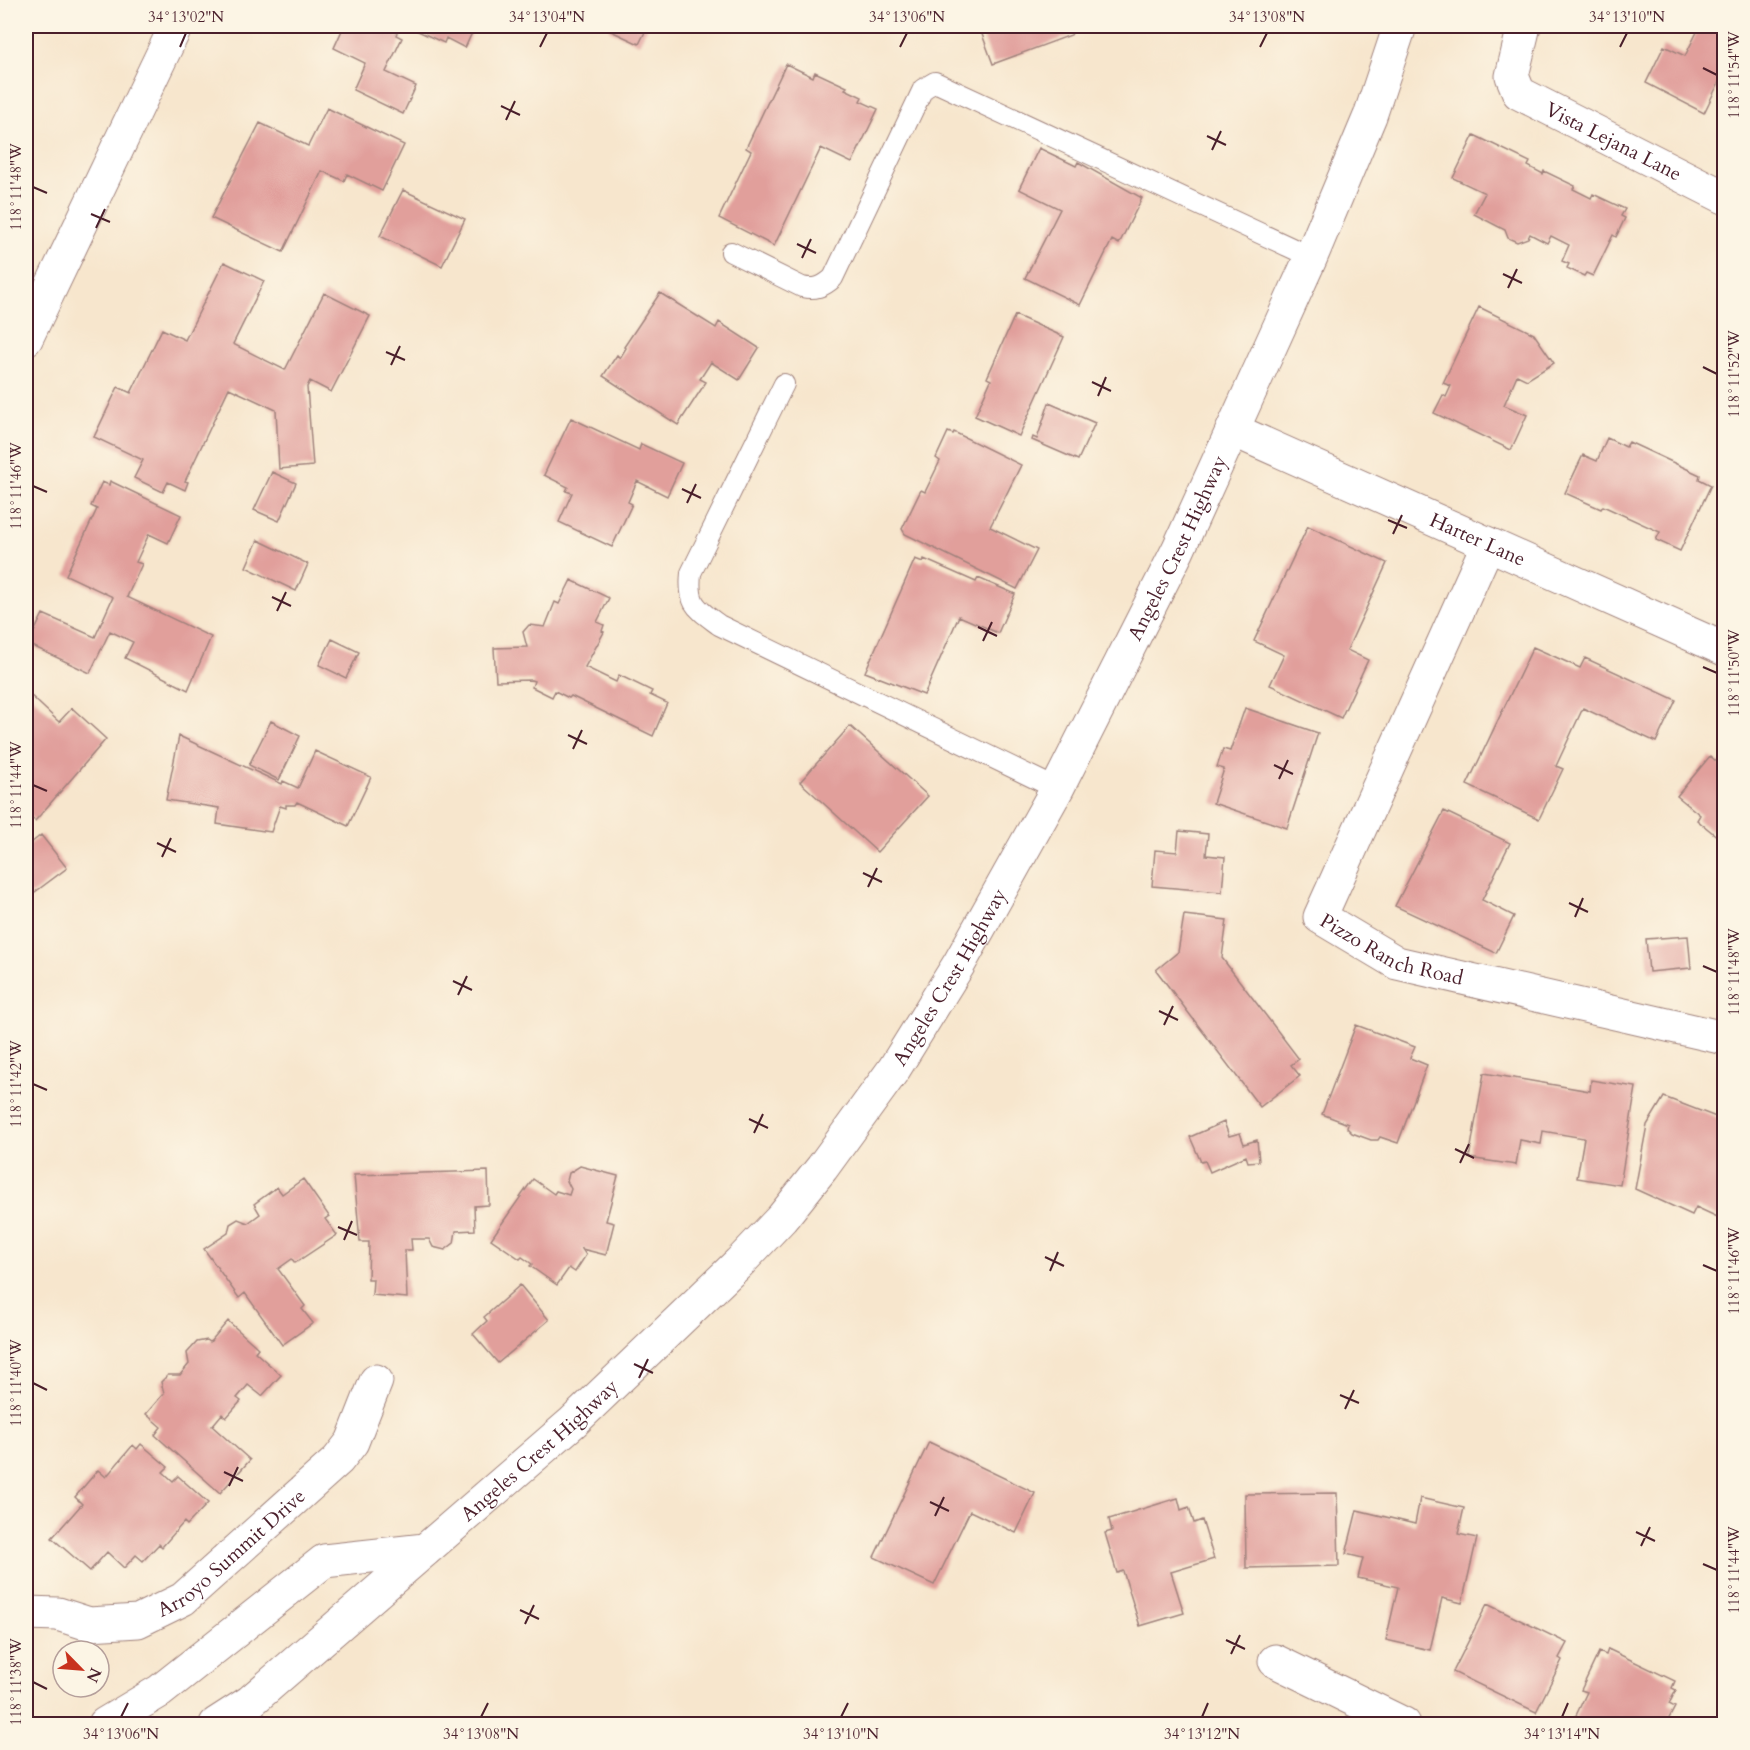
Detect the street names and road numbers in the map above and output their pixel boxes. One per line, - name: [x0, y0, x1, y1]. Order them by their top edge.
- street label: Vista Lejana Lane: [1541, 96, 1686, 187]
- street label: Angeles Crest Highway: [1121, 451, 1233, 645]
- street label: Harter Lane: [1425, 507, 1530, 573]
- street label: Angeles Crest Highway: [886, 883, 1013, 1071]
- street label: Pizzo Ranch Road: [1315, 907, 1466, 992]
- street label: Angeles Crest Highway: [455, 1373, 624, 1528]
- street label: Arroyo Summit Drive: [153, 1483, 311, 1624]

